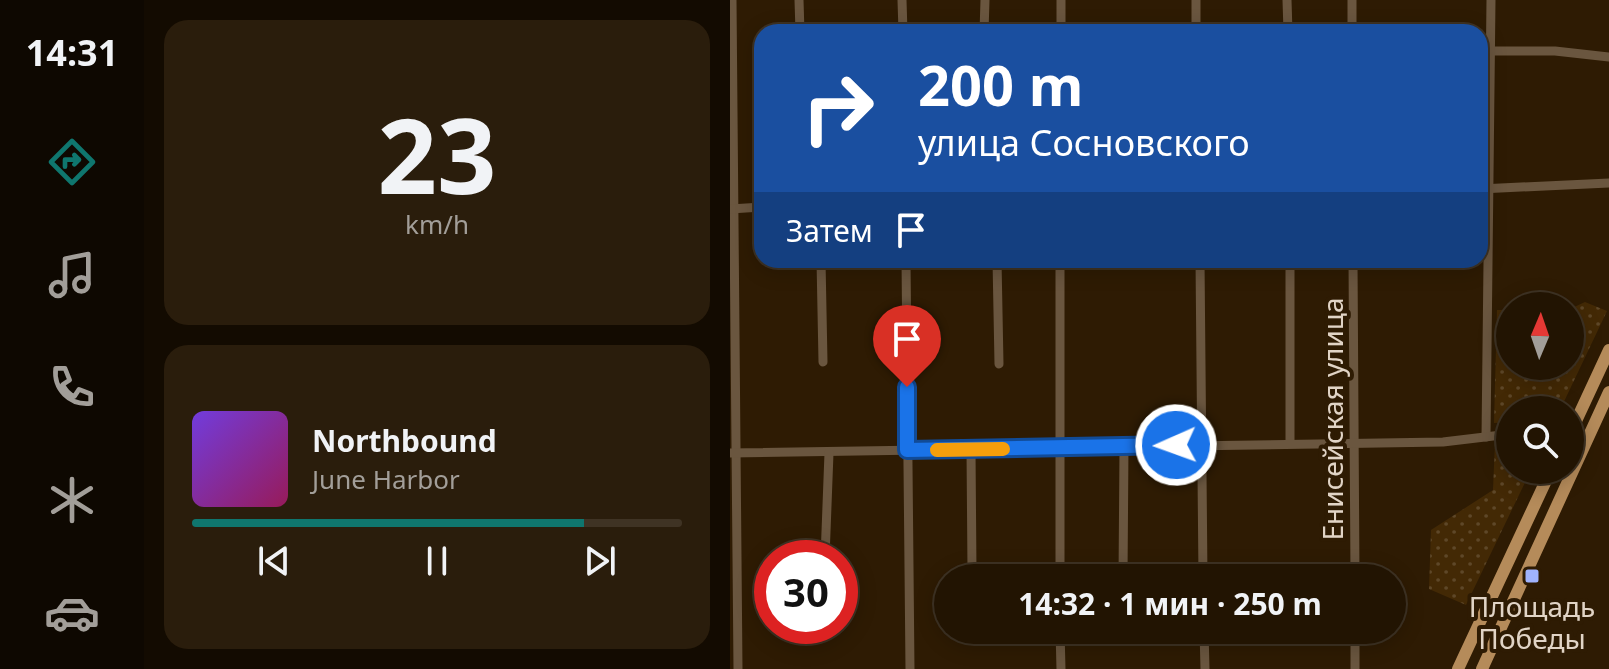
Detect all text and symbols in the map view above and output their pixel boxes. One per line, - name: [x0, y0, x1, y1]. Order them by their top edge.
- text: 14:31: [26, 28, 118, 77]
- text: 200 m: [918, 46, 1083, 122]
- icon: right: [786, 56, 890, 160]
- text: 23: [378, 83, 496, 224]
- text: улица Сосновского: [918, 118, 1250, 167]
- icon: directions: [44, 134, 100, 190]
- text: km/h: [405, 206, 469, 242]
- icon: arrive: [889, 208, 933, 252]
- text: Затем: [786, 210, 873, 251]
- icon: music: [44, 247, 100, 303]
- north arrow: [1496, 292, 1584, 380]
- map controls: [1496, 292, 1584, 484]
- street label: Енисейская улица: [1313, 298, 1351, 541]
- pin: [873, 305, 941, 387]
- icon: arrive: [885, 317, 929, 361]
- icon: phone: [44, 359, 100, 415]
- button: search: [1496, 396, 1584, 484]
- position arrow: [1134, 403, 1218, 487]
- text: Northbound: [312, 420, 497, 461]
- text: June Harbor: [312, 461, 460, 497]
- icon: climate: [44, 472, 100, 528]
- icon: previous: [252, 539, 296, 583]
- icon: pause: [415, 539, 459, 583]
- icon: next: [578, 539, 622, 583]
- speed limit sign: 30: [754, 540, 858, 644]
- marker: Площадь Победы: [1523, 567, 1541, 585]
- text: 14:32 · 1 мин · 250 m: [1018, 583, 1322, 624]
- icon: car: [44, 585, 100, 641]
- place label: Площадь Победы: [1469, 587, 1595, 657]

